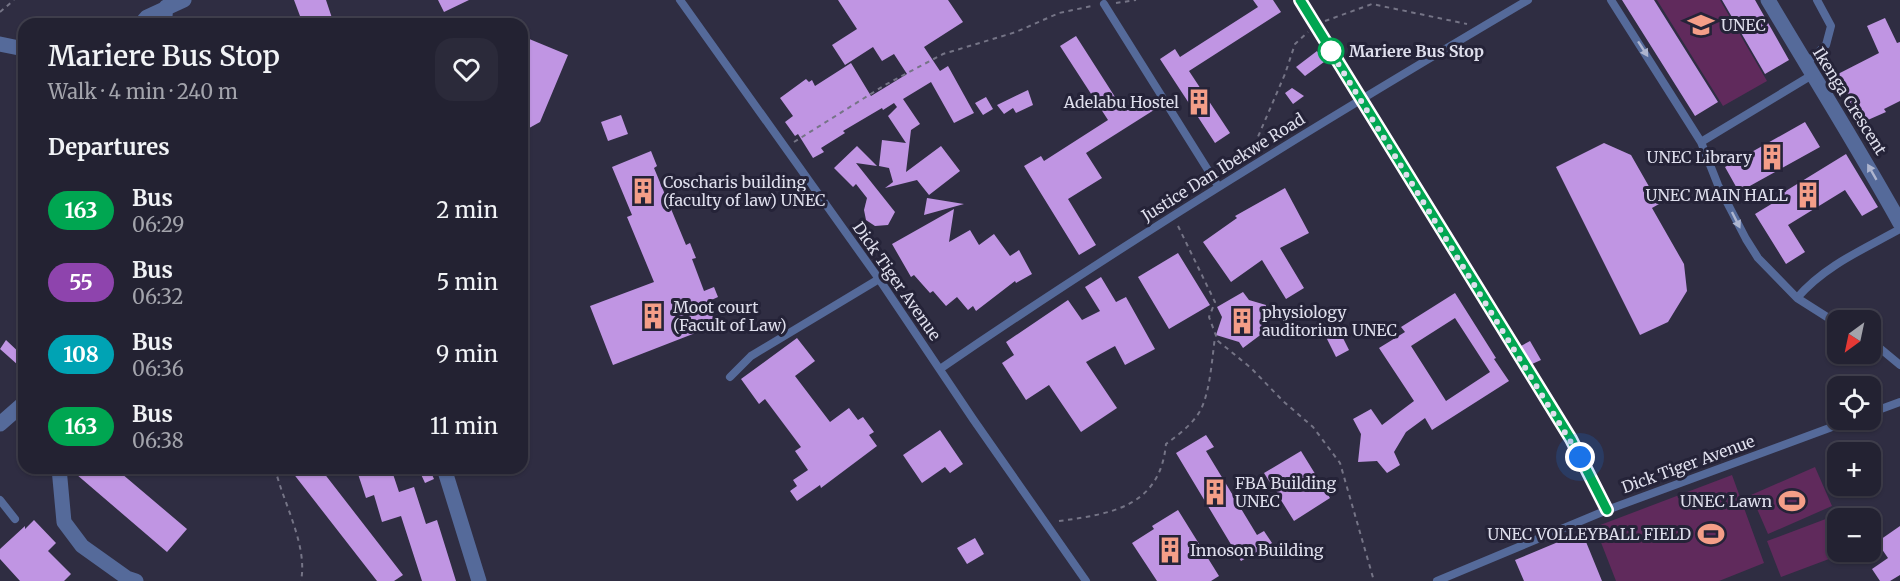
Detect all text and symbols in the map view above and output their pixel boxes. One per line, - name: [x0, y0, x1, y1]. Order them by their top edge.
- school or university icon: UNEC: [1686, 10, 1716, 40]
- place label: UNEC: [1721, 15, 1766, 35]
- text: Mariere Bus Stop: [48, 38, 280, 74]
- button: heart: [435, 38, 498, 101]
- marker: Mariere Bus Stop: [1318, 38, 1344, 64]
- place label: Mariere Bus Stop: [1349, 41, 1484, 61]
- one-way arrow: [1637, 41, 1648, 57]
- street label: Ikenga Crescent: [1809, 44, 1891, 159]
- text: Walk · 4 min · 240 m: [48, 79, 238, 104]
- building icon: Adelabu Hostel: [1184, 87, 1214, 117]
- place label: Adelabu Hostel: [1063, 92, 1179, 112]
- street label: Justice Dan Ibekwe Road: [1137, 108, 1309, 226]
- text: Departures: [48, 133, 170, 161]
- building icon: UNEC Library: [1757, 142, 1787, 172]
- place label: UNEC Library: [1647, 147, 1753, 167]
- one-way arrow: [1867, 163, 1877, 180]
- place label: Coscharis building (faculty of law) UNEC: [663, 172, 826, 210]
- building icon: Coscharis building (faculty of law) UNEC: [628, 176, 658, 206]
- building icon: UNEC MAIN HALL: [1793, 180, 1823, 210]
- text: Bus: [132, 184, 173, 212]
- place label: UNEC MAIN HALL: [1646, 185, 1788, 205]
- text: 2 min: [436, 196, 498, 224]
- text: 163: [65, 197, 97, 224]
- text: 06:29: [132, 212, 184, 237]
- one-way arrow: [1731, 212, 1741, 229]
- street label: Dick Tiger Avenue: [849, 218, 945, 344]
- text: Bus: [132, 256, 173, 284]
- text: 5 min: [436, 268, 498, 296]
- text: 55: [69, 269, 93, 296]
- text: 06:32: [132, 284, 183, 309]
- place label: Moot court (Facult of Law): [673, 297, 787, 335]
- building icon: Moot court (Facult of Law): [638, 301, 668, 331]
- place label: physiology auditorium UNEC: [1262, 302, 1397, 340]
- building icon: physiology auditorium UNEC: [1227, 306, 1257, 336]
- north arrow: [1827, 310, 1881, 364]
- map controls: [1827, 310, 1881, 562]
- text: Bus: [132, 328, 173, 356]
- text: 9 min: [436, 340, 498, 368]
- text: 108: [63, 341, 99, 368]
- text: 06:36: [132, 356, 184, 381]
- button: locate: [1827, 376, 1881, 430]
- text: Bus: [132, 400, 173, 428]
- text: 11 min: [430, 412, 498, 440]
- text: 163: [65, 413, 97, 440]
- text: 06:38: [132, 428, 184, 453]
- street label: Dick Tiger Avenue: [1619, 431, 1757, 497]
- your location: [1565, 442, 1595, 472]
- button: +: [1827, 442, 1881, 496]
- place label: FBA Building UNEC: [1235, 473, 1337, 511]
- building icon: FBA Building UNEC: [1200, 477, 1230, 507]
- sports icon: UNEC Lawn: [1777, 486, 1807, 516]
- place label: UNEC Lawn: [1680, 491, 1772, 511]
- button: −: [1827, 508, 1881, 562]
- sports icon: UNEC VOLLEYBALL FIELD: [1696, 519, 1726, 549]
- place label: UNEC VOLLEYBALL FIELD: [1487, 524, 1691, 544]
- building icon: Innoson Building: [1155, 535, 1185, 565]
- place label: Innoson Building: [1190, 540, 1324, 560]

